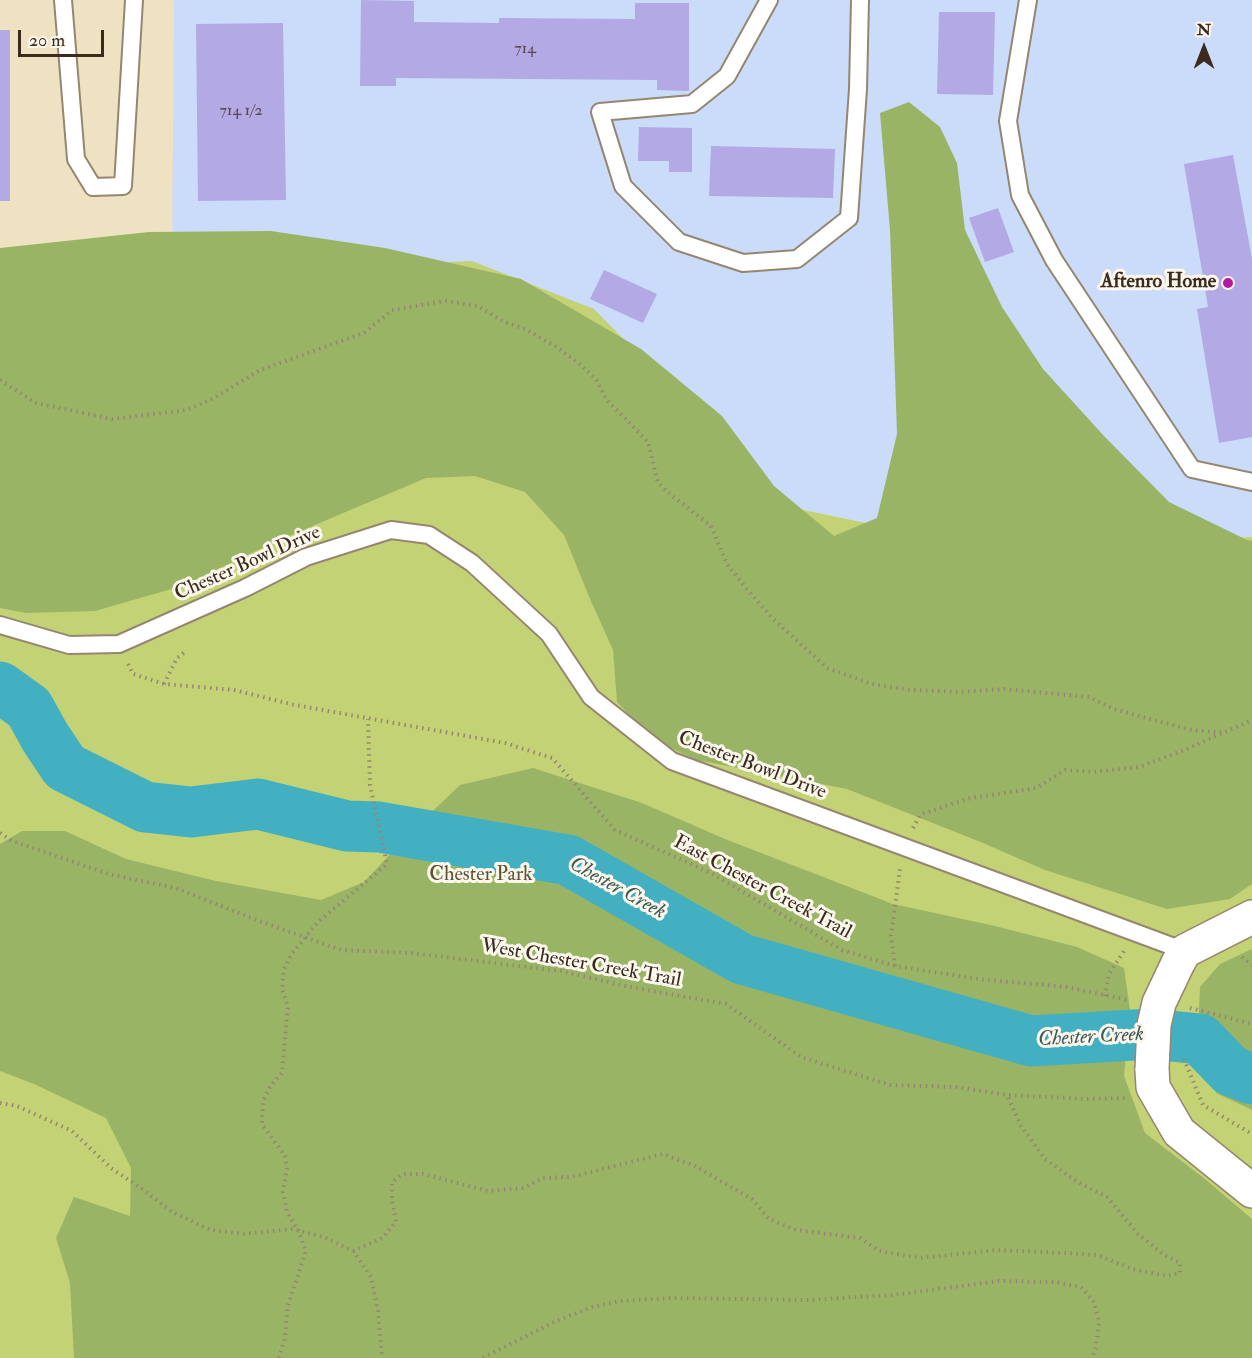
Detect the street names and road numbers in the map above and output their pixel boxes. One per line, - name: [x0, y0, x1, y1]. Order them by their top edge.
- street label: Chester Bowl Drive: [171, 521, 325, 607]
- street label: Chester Bowl Drive: [674, 727, 830, 805]
- street label: East Chester Creek Trail: [669, 831, 855, 945]
- street label: West Chester Creek Trail: [479, 935, 683, 993]

